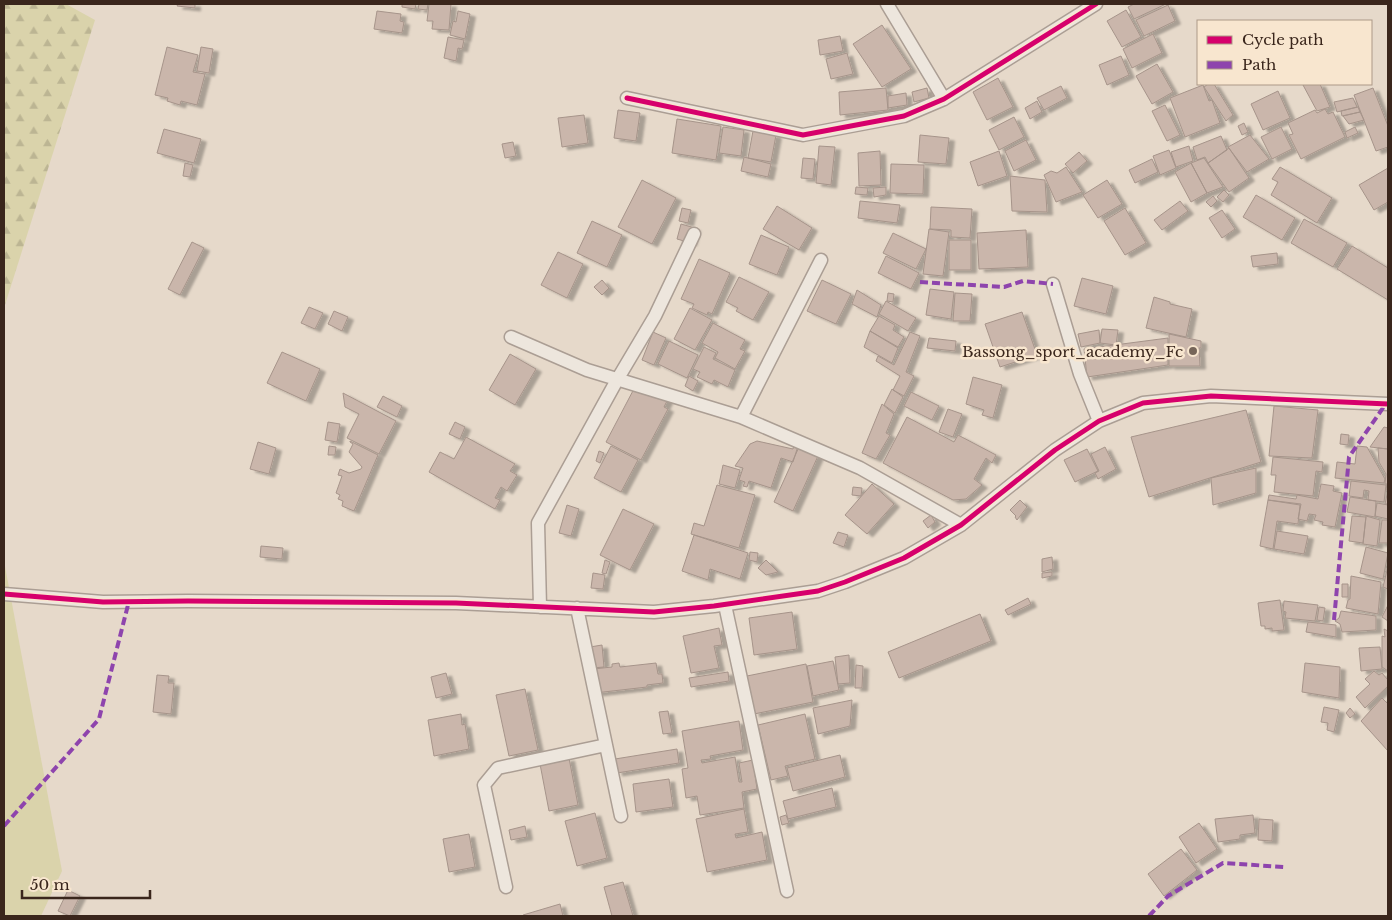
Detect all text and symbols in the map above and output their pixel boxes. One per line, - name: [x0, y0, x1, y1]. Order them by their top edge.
- legend: [1197, 20, 1372, 85]
- text: Cycle path: [1242, 30, 1324, 49]
- text: Path: [1242, 55, 1276, 74]
- place label: Bassong_sport_academy_Fc: [962, 342, 1183, 361]
- marker: Bassong_sport_academy_Fc: [1187, 345, 1199, 357]
- scale bar: [22, 868, 150, 900]
- text: 50 m: [30, 875, 70, 894]

